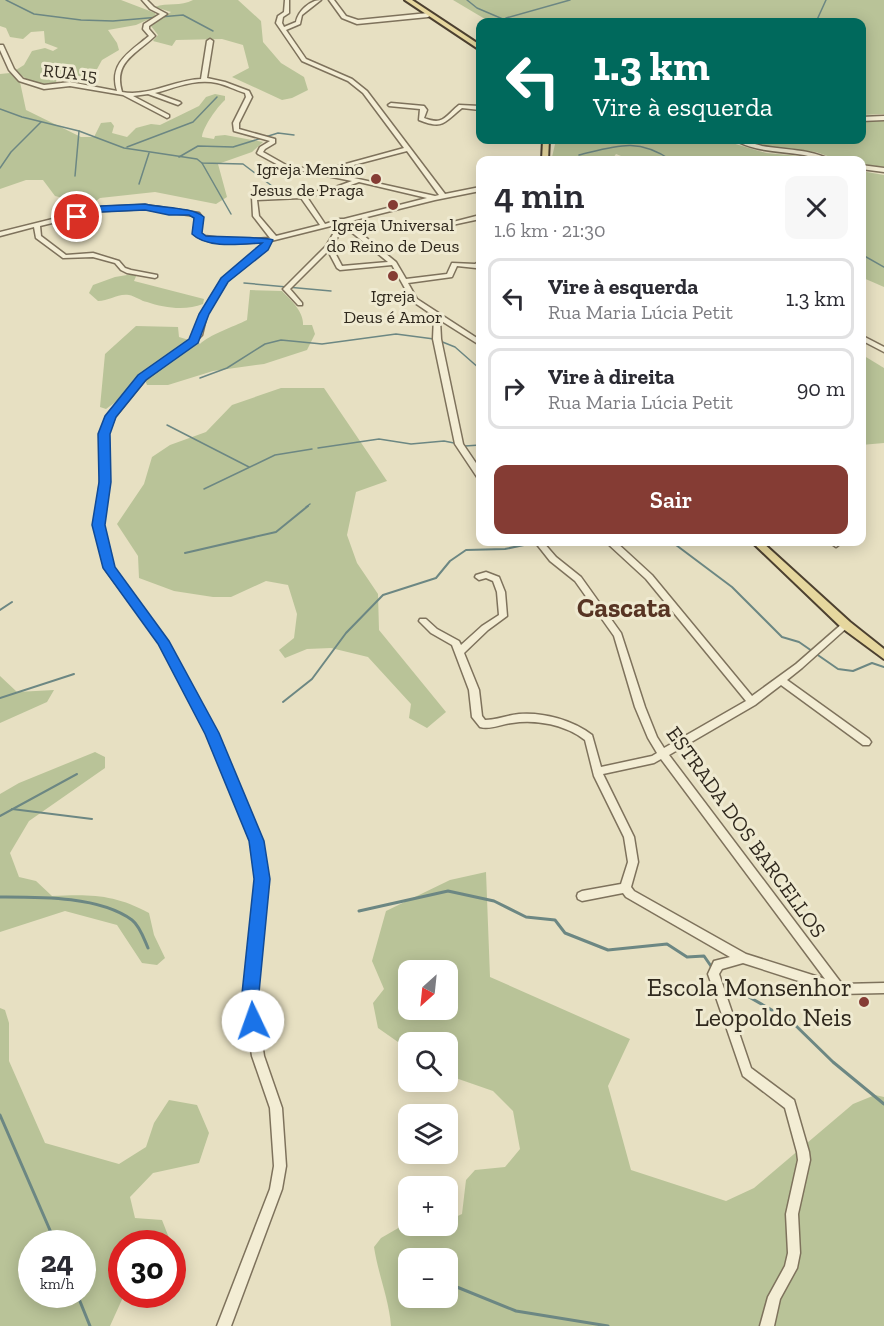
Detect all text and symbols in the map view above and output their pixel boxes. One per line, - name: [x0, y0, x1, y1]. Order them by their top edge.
- text: 1.3 km: [593, 40, 710, 91]
- icon: left: [494, 42, 572, 120]
- street label: RUA 15: [42, 59, 98, 87]
- text: Vire à esquerda: [593, 91, 773, 123]
- place label: Igreja Menino Jesus de Praga: [250, 158, 364, 201]
- marker: Igreja Menino Jesus de Praga: [369, 172, 383, 186]
- text: 4 min: [494, 174, 584, 217]
- button: close: [785, 176, 848, 239]
- pin: [51, 191, 102, 242]
- marker: Igreja Universal do Reino de Deus: [386, 198, 400, 212]
- icon: arrive: [60, 200, 93, 233]
- place label: Igreja Universal do Reino de Deus: [327, 214, 460, 257]
- text: 1.6 km · 21:30: [494, 218, 606, 242]
- marker: Igreja Deus é Amor: [386, 269, 400, 283]
- text: Vire à esquerda: [548, 273, 698, 300]
- icon: left: [497, 282, 530, 315]
- place label: Igreja Deus é Amor: [343, 285, 443, 328]
- text: 1.3 km: [786, 285, 845, 312]
- text: Rua Maria Lúcia Petit: [548, 300, 733, 324]
- text: Vire à direita: [548, 363, 675, 390]
- icon: right: [497, 372, 530, 405]
- text: 90 m: [797, 375, 845, 402]
- text: Rua Maria Lúcia Petit: [548, 390, 733, 414]
- button: Sair: [494, 465, 848, 534]
- district label: Cascata: [577, 592, 671, 624]
- street label: ESTRADA DOS BARCELLOS: [661, 721, 831, 942]
- north arrow: [398, 960, 458, 1020]
- map controls: [398, 960, 458, 1308]
- place label: Escola Monsenhor Leopoldo Neis: [647, 971, 852, 1033]
- position arrow: [221, 989, 285, 1053]
- marker: Escola Monsenhor Leopoldo Neis: [857, 995, 871, 1009]
- button: search: [398, 1032, 458, 1092]
- button: layers: [398, 1104, 458, 1164]
- button: +: [398, 1176, 458, 1236]
- speed limit sign: 30: [108, 1230, 186, 1308]
- text: 24: [40, 1244, 74, 1280]
- button: −: [398, 1248, 458, 1308]
- text: km/h: [40, 1275, 74, 1293]

